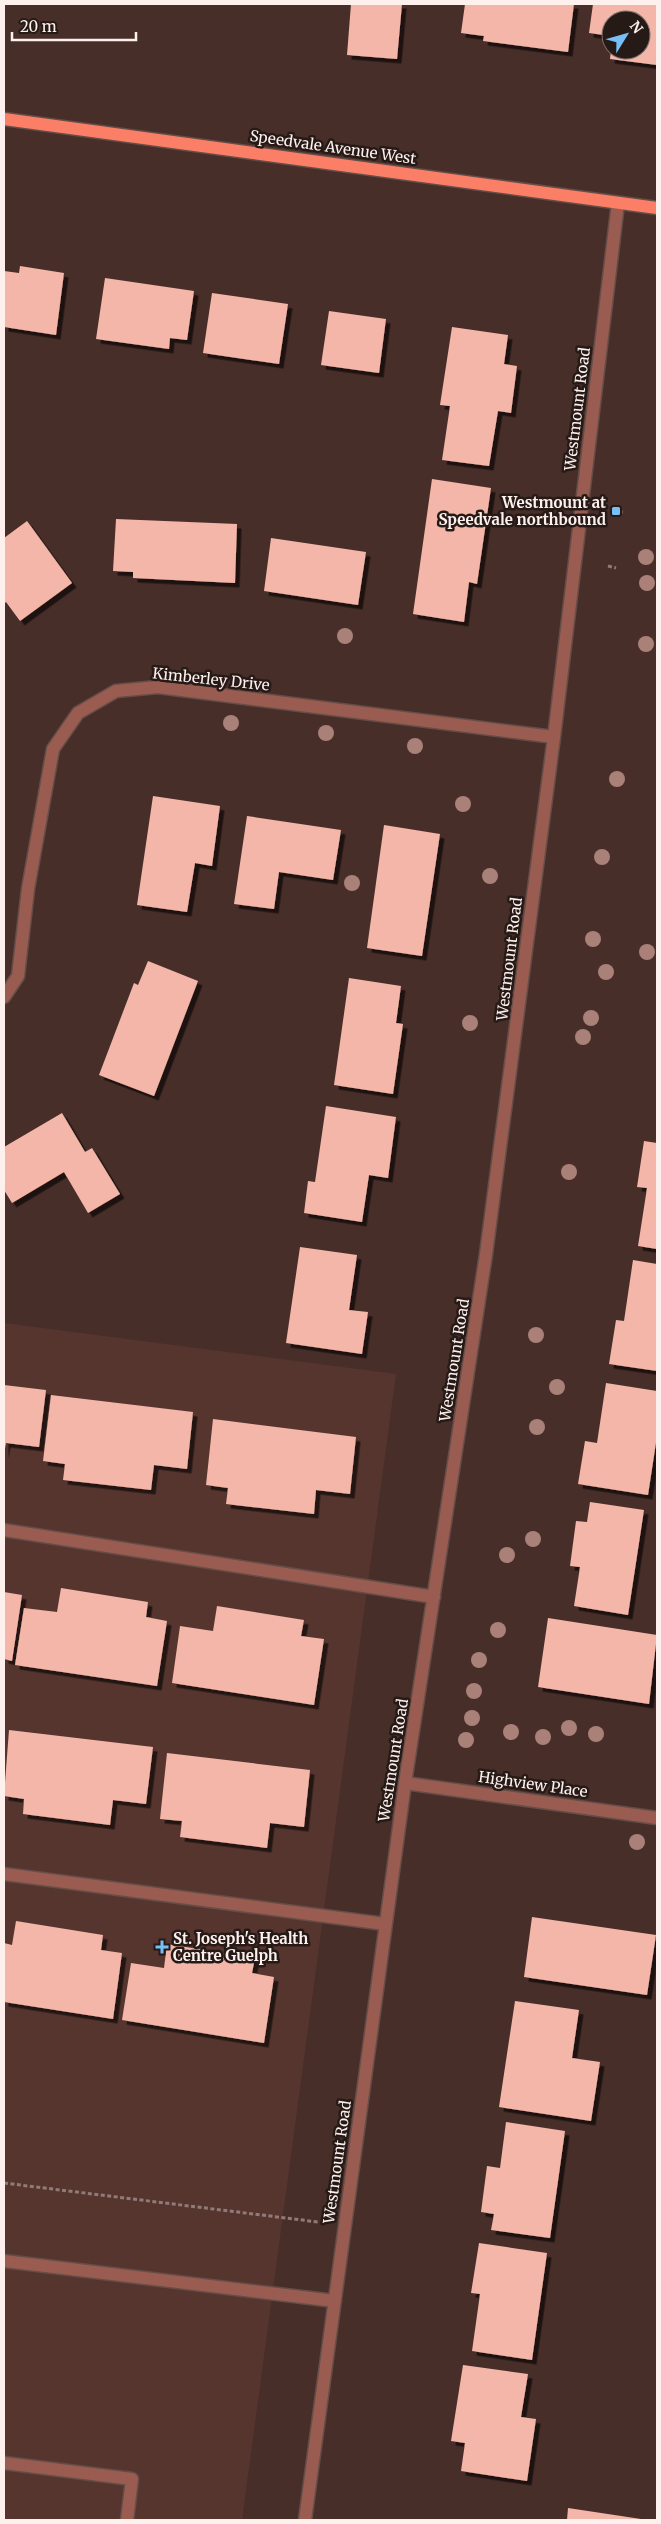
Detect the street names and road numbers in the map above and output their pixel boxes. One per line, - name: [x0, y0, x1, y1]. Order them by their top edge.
- street label: Speedvale Avenue West: [249, 126, 418, 168]
- street label: Westmount Road: [560, 346, 594, 473]
- street label: Kimberley Drive: [151, 663, 271, 695]
- street label: Westmount Road: [492, 896, 526, 1023]
- street label: Westmount Road: [435, 1297, 473, 1424]
- street label: Westmount Road: [374, 1697, 412, 1824]
- street label: Highview Place: [477, 1767, 589, 1801]
- street label: Westmount Road: [319, 2099, 355, 2226]

